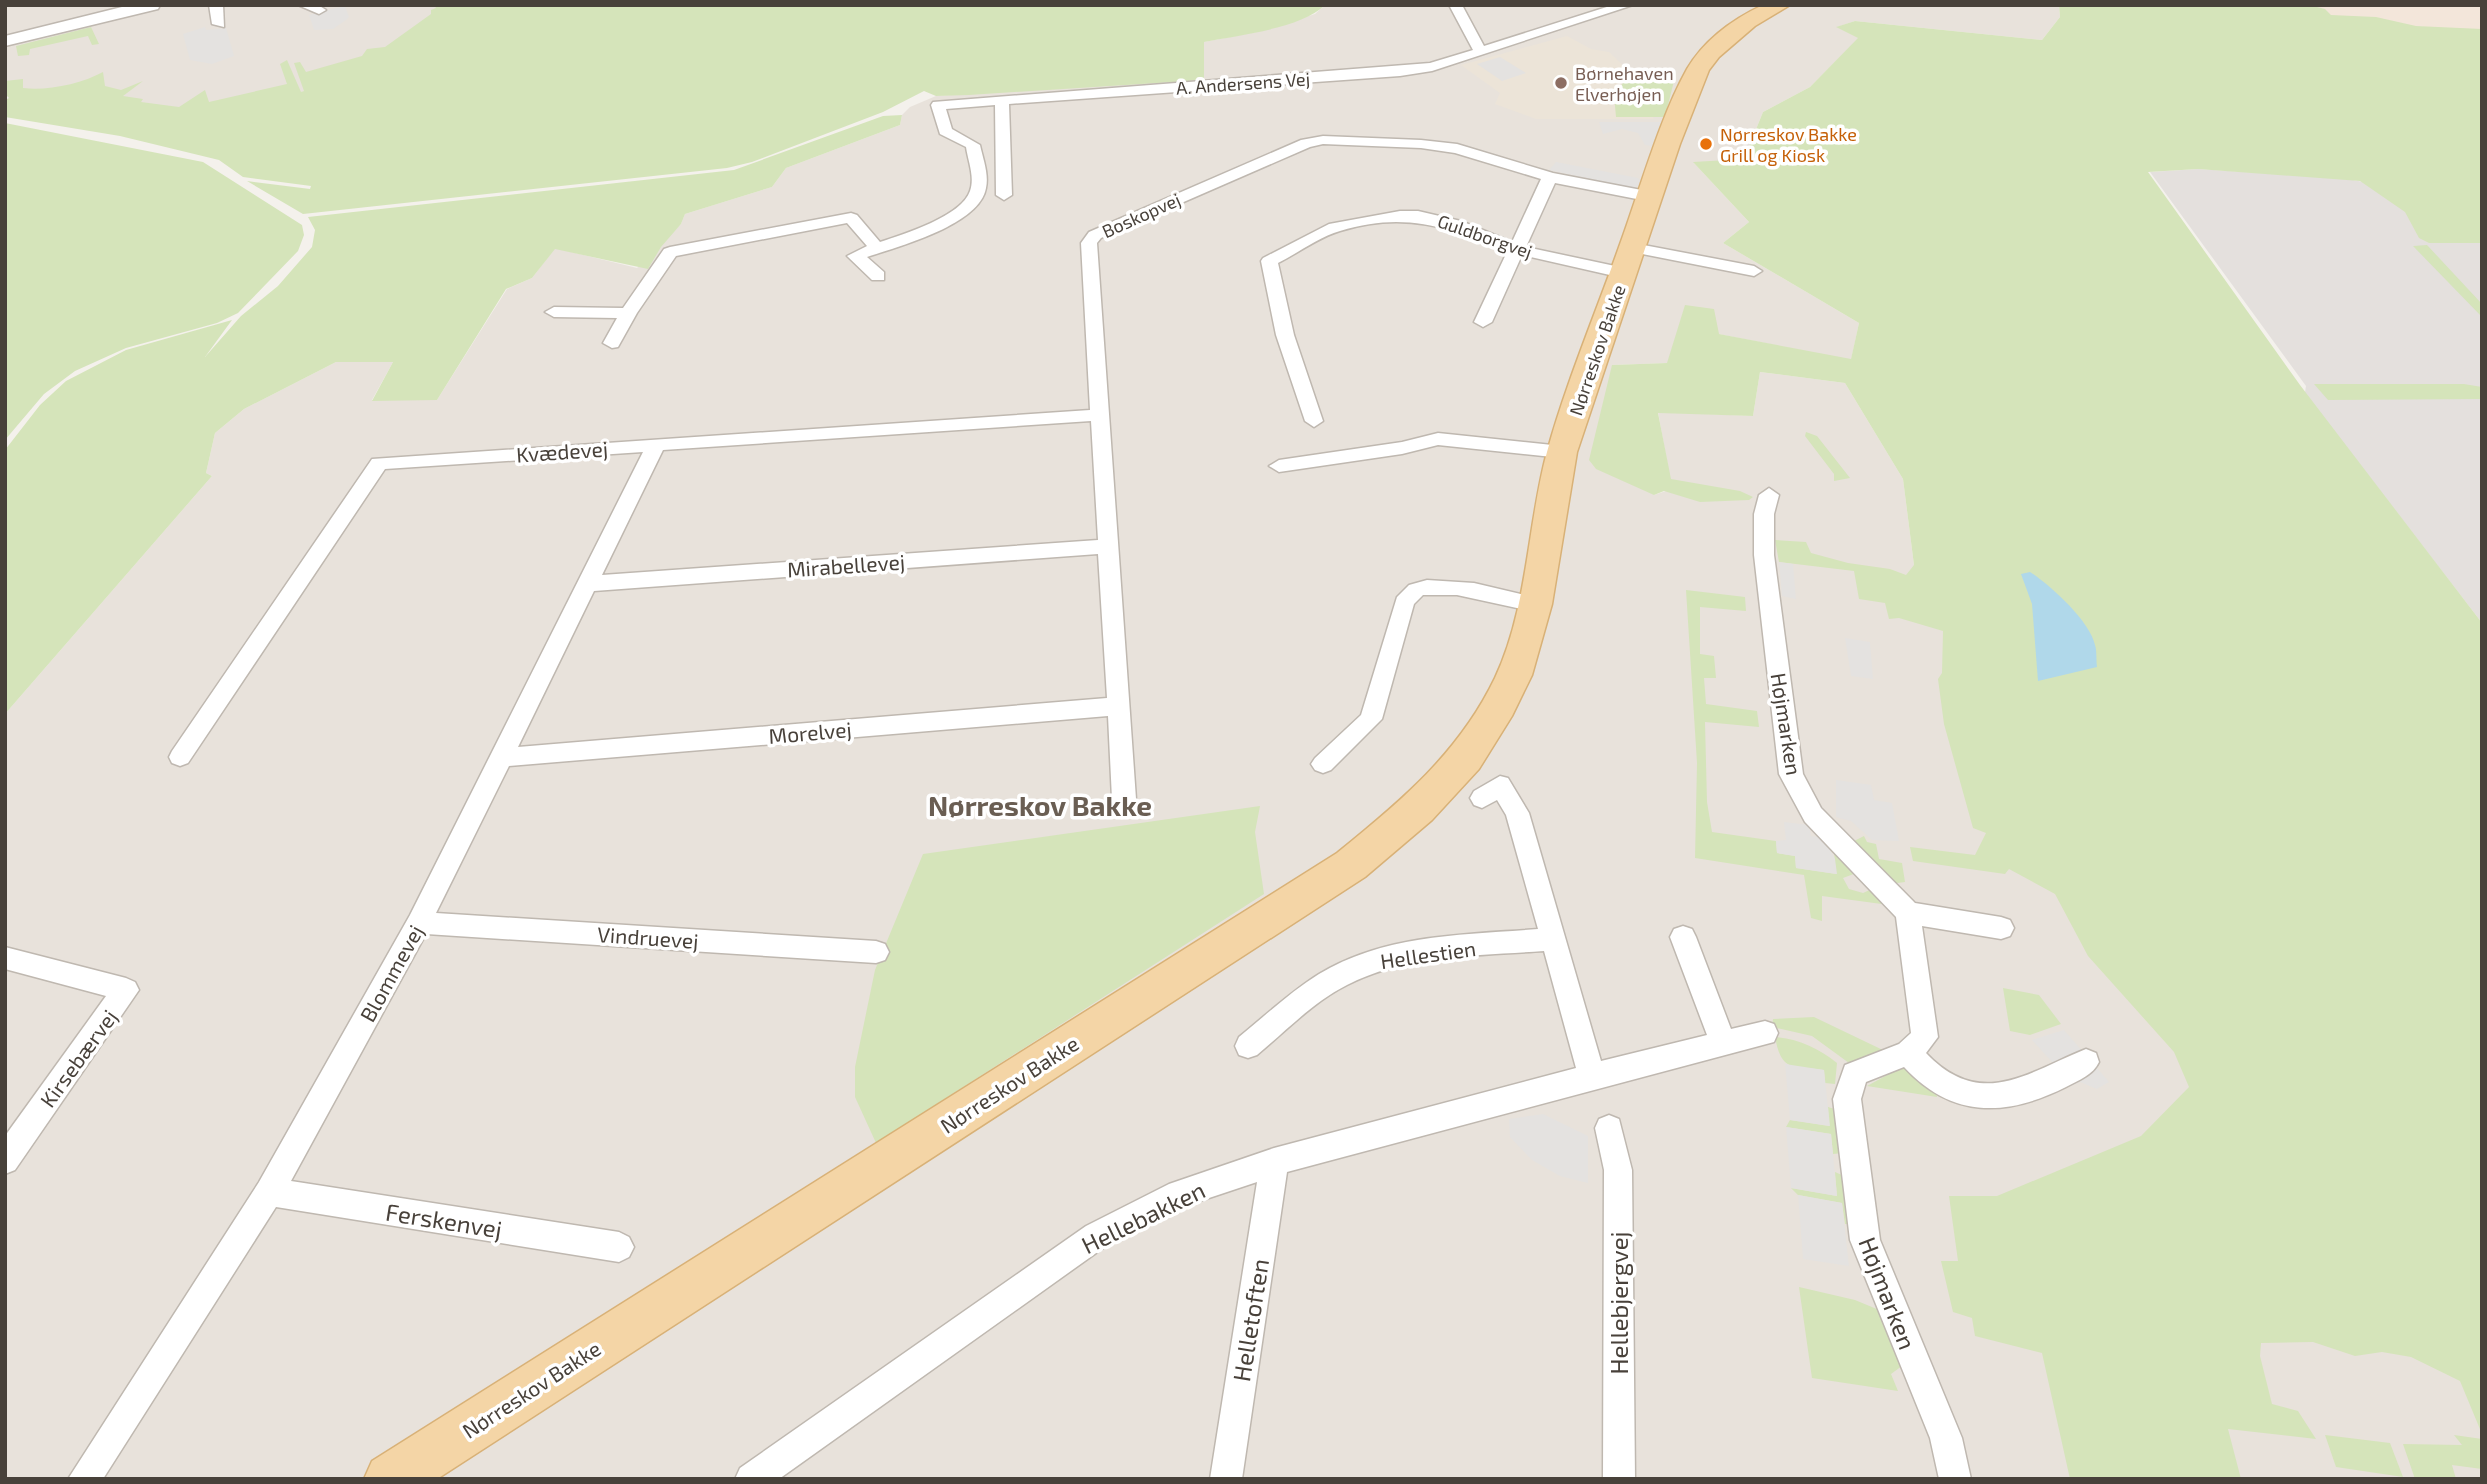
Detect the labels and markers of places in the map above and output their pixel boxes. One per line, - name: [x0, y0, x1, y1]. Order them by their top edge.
- place label: Børnehaven Elverhøjen: [1575, 62, 1674, 105]
- marker: Børnehaven Elverhøjen: [1553, 75, 1569, 91]
- place label: Nørreskov Bakke Grill og Kiosk: [1720, 123, 1857, 166]
- marker: Nørreskov Bakke Grill og Kiosk: [1698, 136, 1714, 152]

